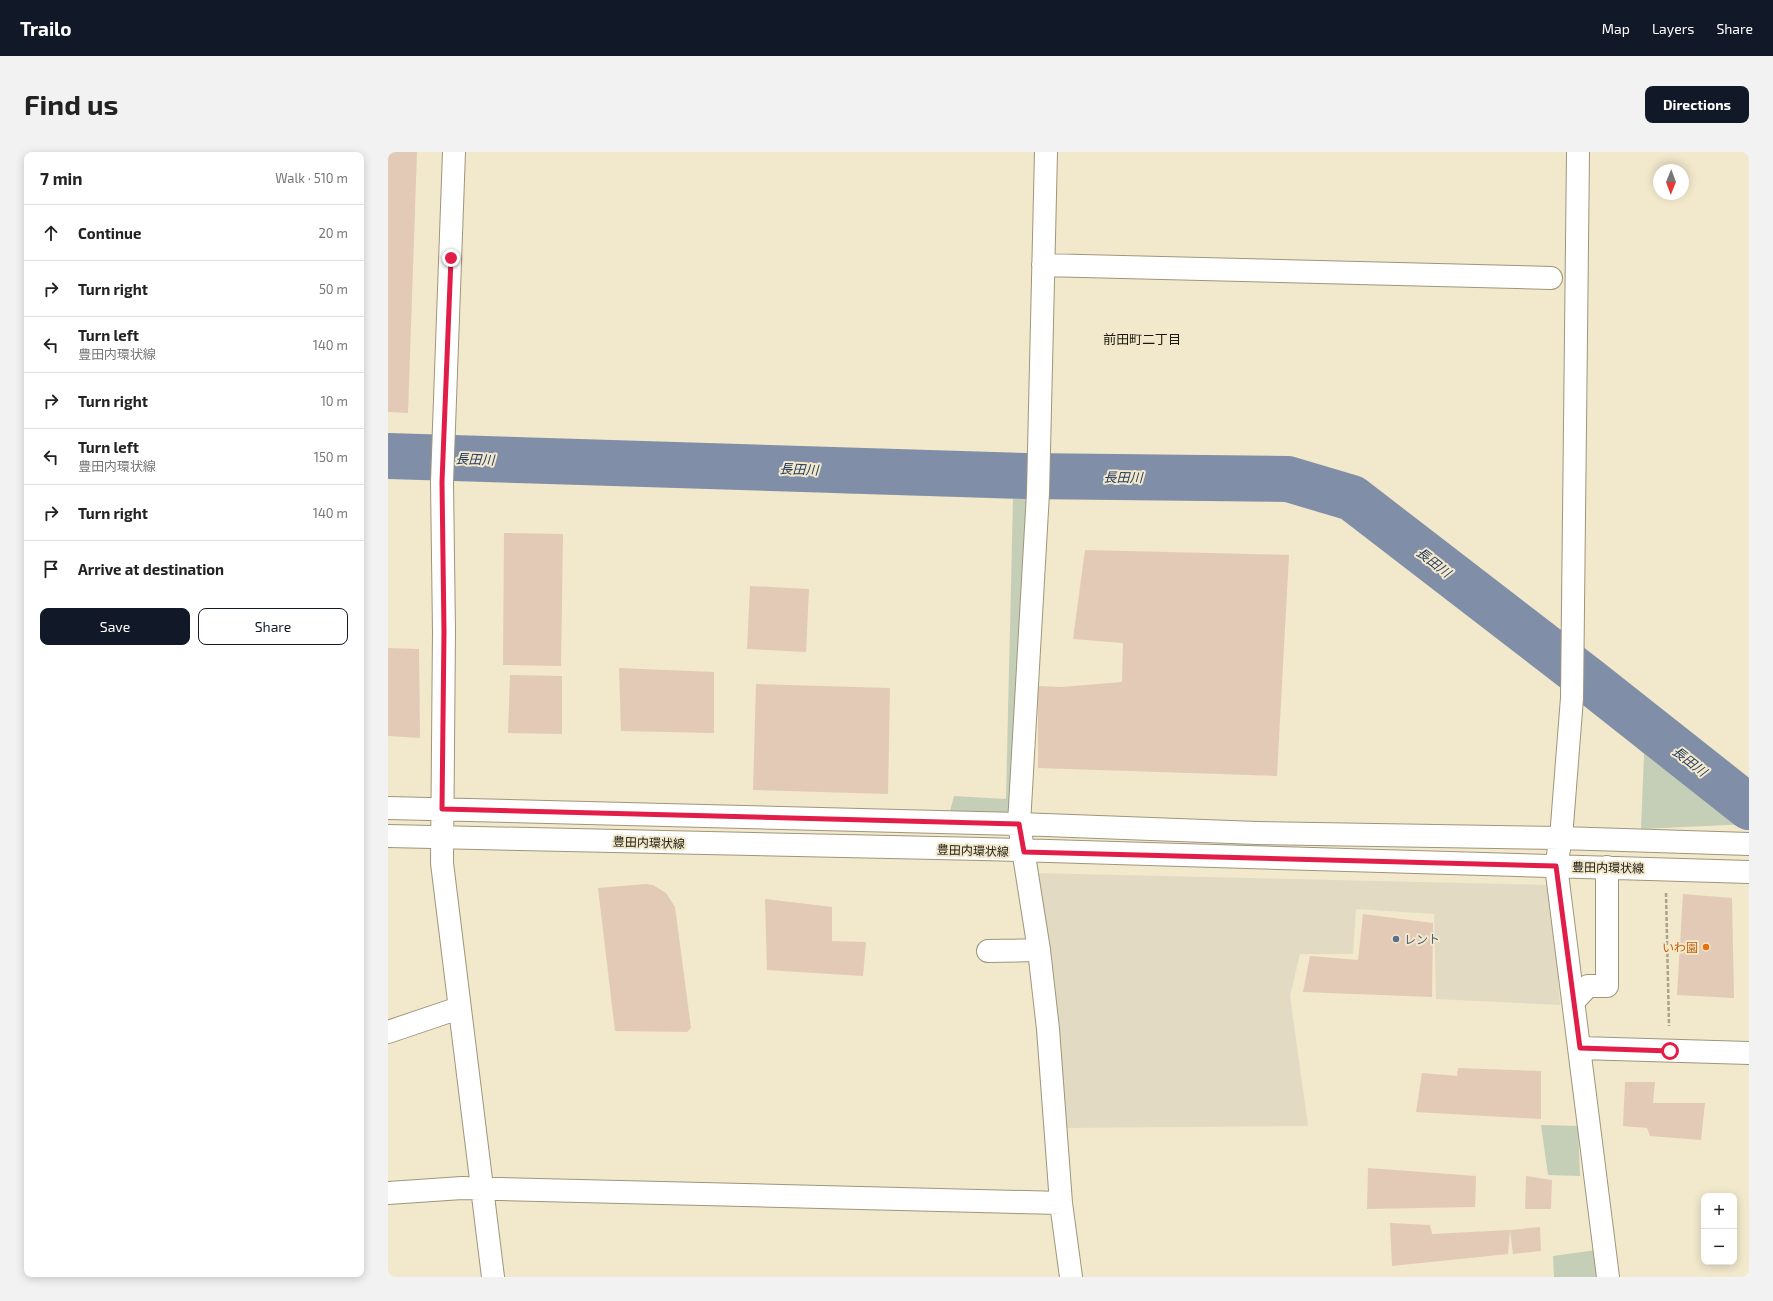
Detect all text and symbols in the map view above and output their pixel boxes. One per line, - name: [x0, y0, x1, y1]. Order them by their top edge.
- text: Trailo: [20, 17, 72, 40]
- text: Map: [1602, 20, 1630, 37]
- text: Layers: [1652, 20, 1694, 37]
- text: Share: [1716, 20, 1753, 37]
- button: Directions: [1645, 86, 1749, 123]
- text: Find us: [24, 87, 118, 121]
- north arrow: [1653, 164, 1689, 200]
- text: 7 min: [40, 168, 83, 188]
- text: Walk · 510 m: [275, 170, 348, 186]
- icon: ahead: [40, 222, 62, 244]
- text: Continue: [78, 224, 141, 242]
- text: 20 m: [319, 225, 348, 241]
- route end: [442, 249, 460, 267]
- icon: right: [40, 278, 62, 300]
- text: Turn right: [78, 280, 148, 298]
- text: 50 m: [319, 281, 348, 297]
- text: Turn left: [78, 326, 139, 344]
- district label: 前田町二丁目: [1103, 331, 1181, 347]
- icon: left: [40, 334, 62, 356]
- text: 140 m: [313, 337, 348, 353]
- text: 豊田内環状線: [78, 346, 156, 362]
- icon: right: [40, 390, 62, 412]
- text: Turn right: [78, 392, 148, 410]
- text: 10 m: [321, 393, 348, 409]
- text: Turn left: [78, 438, 139, 456]
- icon: left: [40, 446, 62, 468]
- text: 150 m: [314, 449, 348, 465]
- water label: 長田川: [455, 450, 497, 468]
- text: 豊田内環状線: [78, 458, 156, 474]
- water label: 長田川: [779, 460, 821, 478]
- water label: 長田川: [1103, 469, 1145, 485]
- icon: right: [40, 502, 62, 524]
- text: Turn right: [78, 504, 148, 522]
- text: 140 m: [313, 505, 348, 521]
- water label: 長田川: [1414, 544, 1456, 582]
- icon: arrive: [40, 558, 62, 580]
- text: Arrive at destination: [78, 560, 224, 578]
- button: Save: [40, 608, 190, 645]
- button: Share: [198, 608, 348, 645]
- water label: 長田川: [1670, 743, 1712, 781]
- street label: 豊田内環状線: [613, 834, 685, 850]
- street label: 豊田内環状線: [937, 842, 1009, 858]
- street label: 豊田内環状線: [1572, 859, 1644, 875]
- place label: レント: [1404, 932, 1440, 946]
- marker: レント: [1391, 934, 1401, 944]
- place label: いわ園: [1662, 940, 1698, 954]
- marker: いわ園: [1701, 942, 1711, 952]
- route start: [1661, 1042, 1679, 1060]
- map controls: [1701, 1193, 1737, 1265]
- button: +: [1701, 1193, 1737, 1229]
- button: −: [1701, 1229, 1737, 1265]

